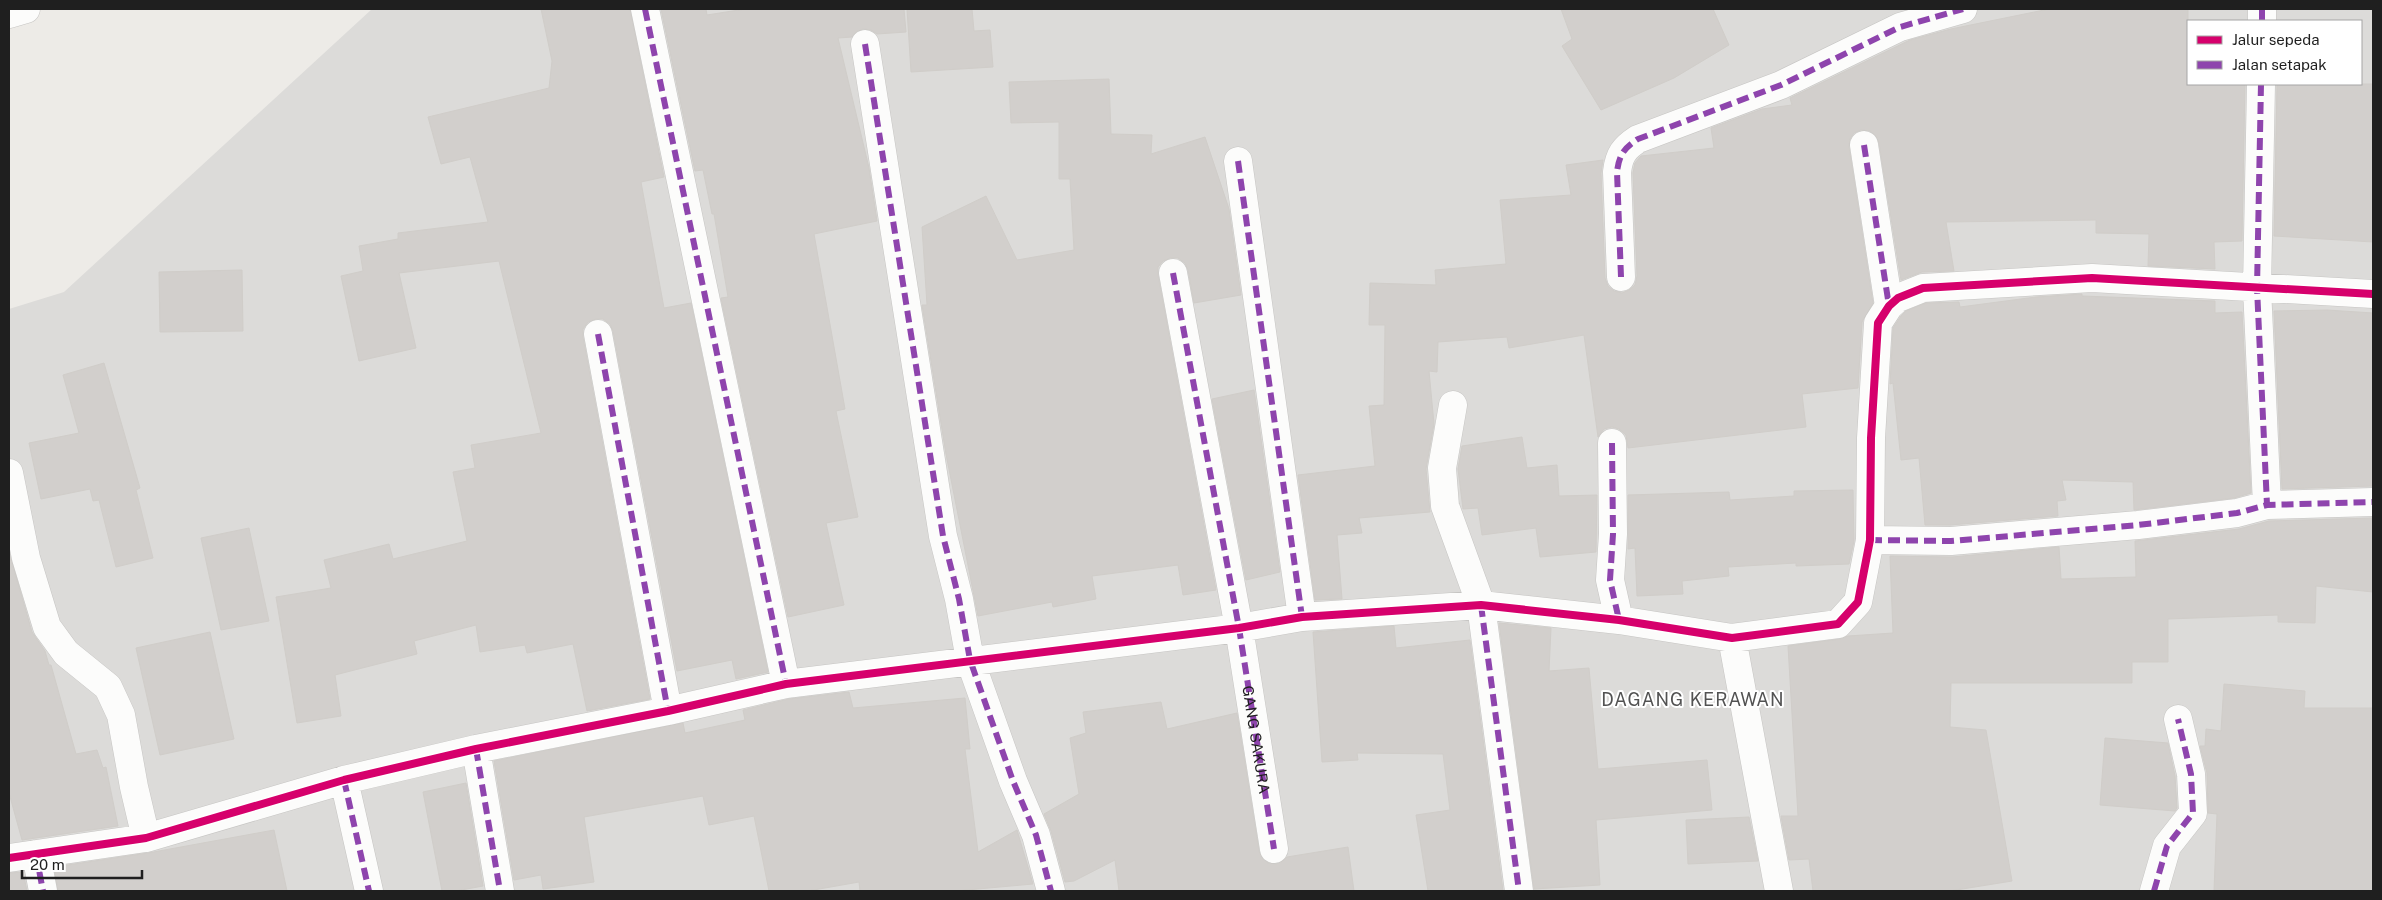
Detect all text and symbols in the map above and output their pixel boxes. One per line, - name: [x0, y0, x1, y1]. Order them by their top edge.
- legend: [2187, 20, 2362, 85]
- text: Jalur sepeda: [2232, 31, 2320, 48]
- text: Jalan setapak: [2232, 56, 2327, 73]
- street label: GANG SAKURA: [1240, 684, 1274, 795]
- district label: DAGANG KERAWAN: [1601, 689, 1785, 710]
- scale bar: [22, 848, 142, 880]
- text: 20 m: [30, 856, 65, 873]

